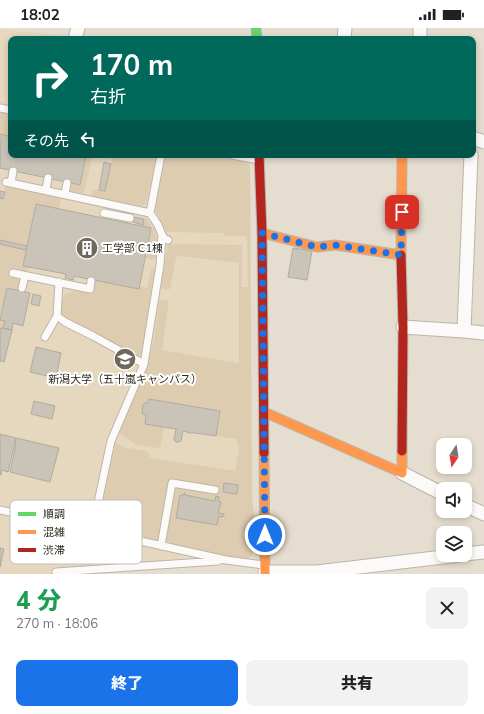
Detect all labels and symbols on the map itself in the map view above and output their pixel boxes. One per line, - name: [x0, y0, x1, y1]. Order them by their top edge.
- pin: [385, 195, 419, 229]
- building icon: 工学部 C1棟: [74, 235, 100, 261]
- place label: 工学部 C1棟: [102, 241, 163, 255]
- school or university icon: 新潟大学（五十嵐キャンパス）: [112, 346, 138, 372]
- place label: 新潟大学（五十嵐キャンパス）: [48, 372, 202, 386]
- north arrow: [436, 438, 472, 474]
- legend: [10, 500, 142, 564]
- text: 順調: [43, 507, 65, 521]
- position arrow: [244, 514, 286, 556]
- text: 混雑: [43, 525, 65, 539]
- text: 渋滞: [43, 543, 65, 557]

